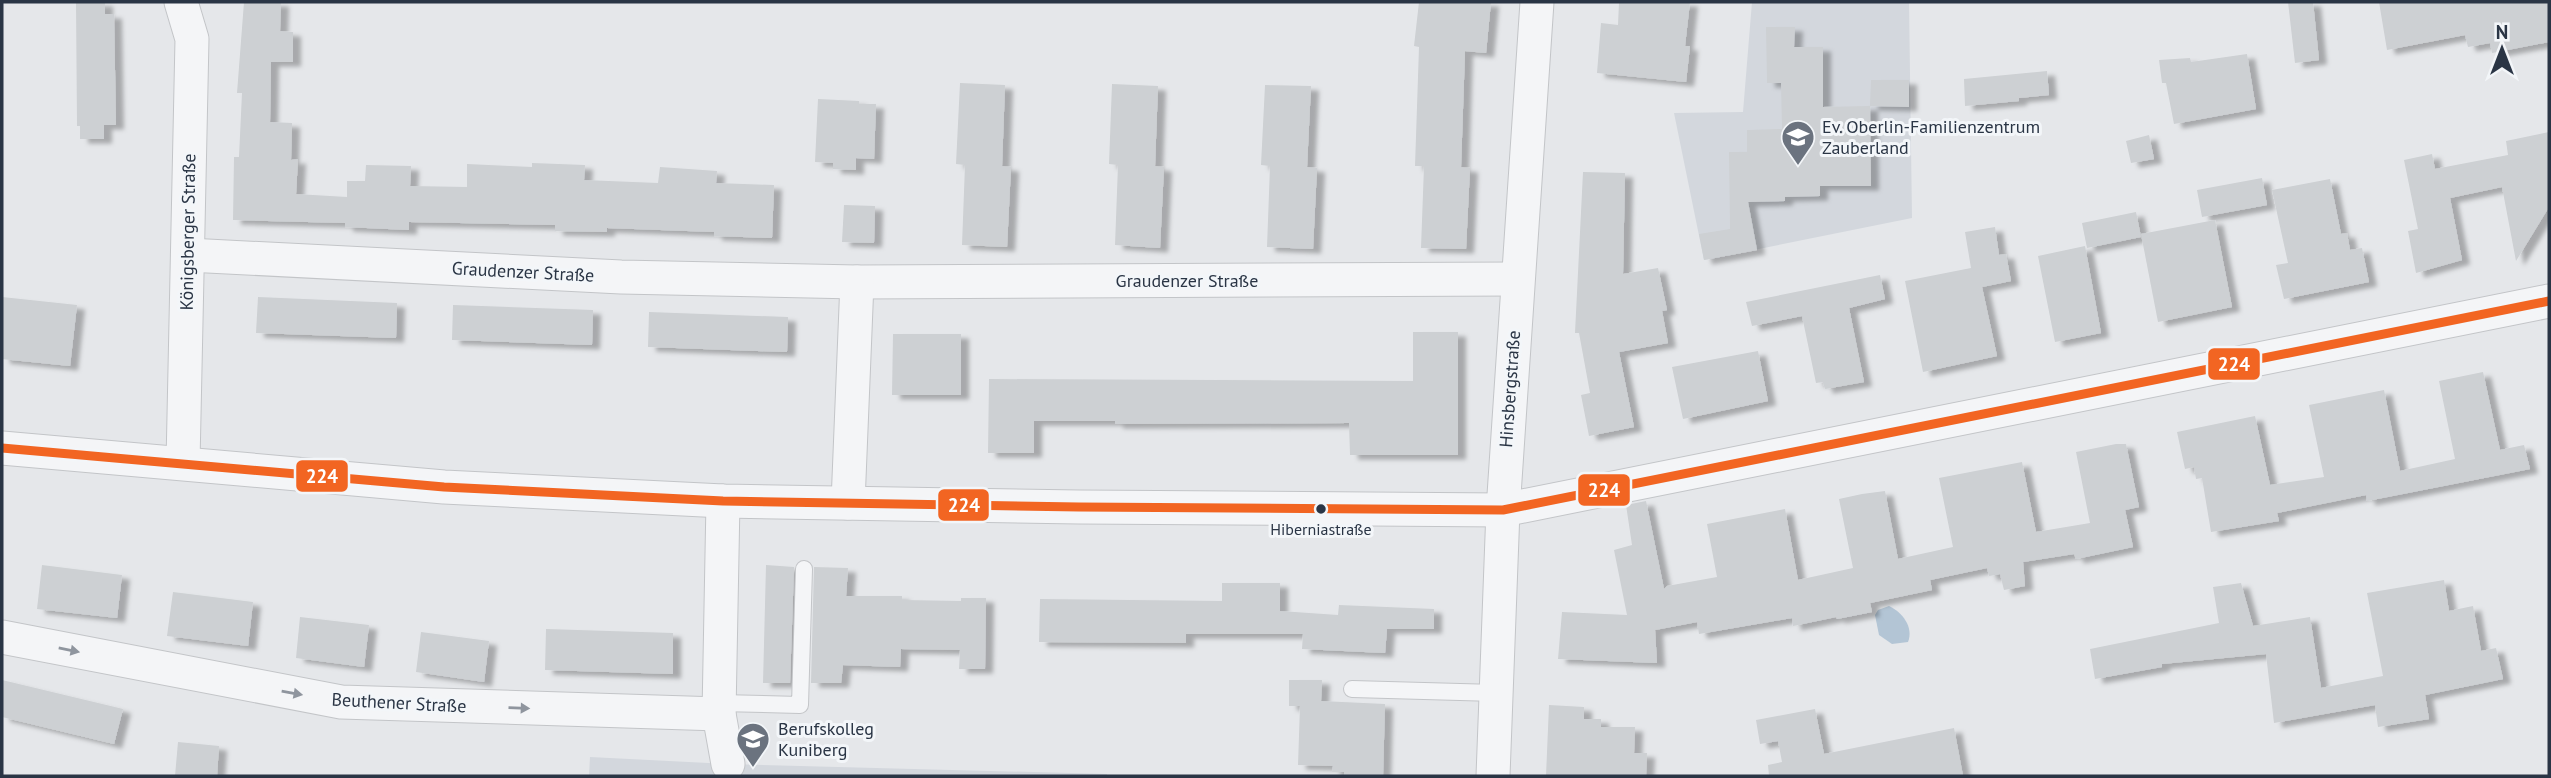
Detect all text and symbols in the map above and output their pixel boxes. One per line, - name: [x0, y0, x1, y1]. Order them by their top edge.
- north arrow: [2467, 14, 2537, 84]
- text: N: [2496, 20, 2508, 44]
- place label: Ev. Oberlin-Familienzentrum Zauberland: [1822, 115, 2040, 159]
- school or university icon: Ev. Oberlin-Familienzentrum Zauberland: [1779, 118, 1817, 167]
- street label: Königsberger Straße: [175, 153, 200, 311]
- street label: Graudenzer Straße: [451, 256, 595, 287]
- street label: Graudenzer Straße: [1116, 269, 1258, 292]
- street label: Hinsbergstraße: [1494, 330, 1525, 448]
- line badge: 224: [2207, 347, 2261, 381]
- text: 224: [2218, 352, 2250, 376]
- line badge: 224: [295, 459, 349, 493]
- text: 224: [306, 464, 338, 488]
- line badge: 224: [1577, 473, 1631, 507]
- text: 224: [1588, 478, 1620, 502]
- line badge: 224: [937, 488, 990, 522]
- text: 224: [948, 493, 980, 517]
- marker: Hiberniastraße: [1314, 502, 1328, 516]
- place label: Hiberniastraße: [1270, 519, 1372, 539]
- one-way arrow: [58, 645, 80, 656]
- street label: Beuthener Straße: [331, 687, 467, 718]
- one-way arrow: [281, 688, 303, 699]
- one-way arrow: [508, 702, 530, 713]
- place label: Berufskolleg Kuniberg: [778, 717, 874, 761]
- school or university icon: Berufskolleg Kuniberg: [734, 720, 772, 769]

